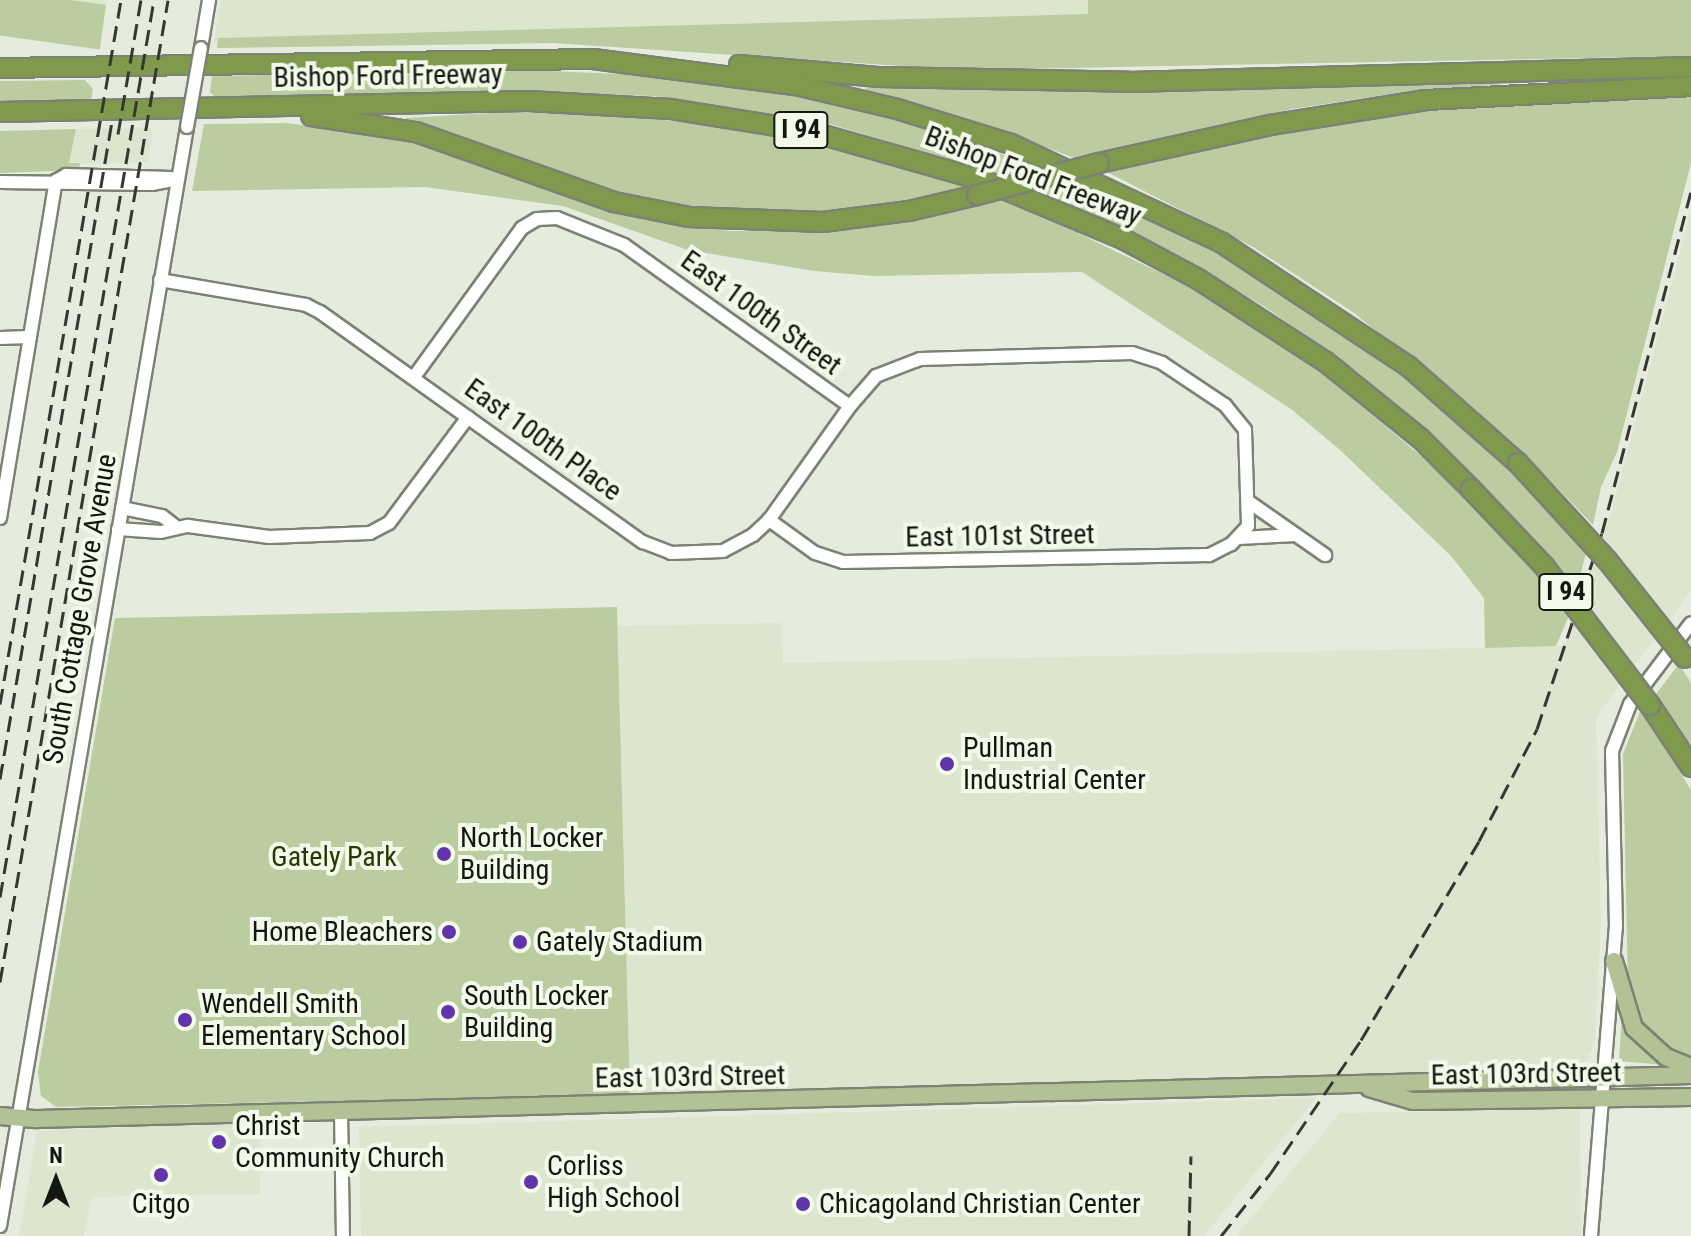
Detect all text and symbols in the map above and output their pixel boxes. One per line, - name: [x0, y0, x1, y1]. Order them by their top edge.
- street label: Bishop Ford Freeway: [273, 57, 503, 95]
- road number: I 94: [773, 108, 829, 152]
- street label: Bishop Ford Freeway: [920, 119, 1146, 233]
- street label: East 100th Street: [674, 244, 848, 382]
- street label: East 100th Place: [458, 372, 628, 508]
- street label: South Cottage Grove Avenue: [36, 451, 124, 767]
- street label: East 101st Street: [905, 518, 1095, 554]
- road number: I 94: [1538, 570, 1594, 614]
- place label: Pullman Industrial Center: [963, 731, 1146, 797]
- marker: Pullman Industrial Center: [938, 755, 956, 773]
- place label: North Locker Building: [460, 821, 603, 887]
- park label: Gately Park: [271, 840, 397, 874]
- marker: North Locker Building: [435, 845, 453, 863]
- place label: Home Bleachers: [252, 915, 433, 949]
- marker: Home Bleachers: [440, 923, 458, 941]
- place label: Gately Stadium: [536, 925, 703, 959]
- marker: Gately Stadium: [511, 933, 529, 951]
- place label: South Locker Building: [464, 979, 609, 1045]
- place label: Wendell Smith Elementary School: [201, 987, 406, 1053]
- marker: South Locker Building: [439, 1003, 457, 1021]
- marker: Wendell Smith Elementary School: [176, 1011, 194, 1029]
- street label: East 103rd Street: [1430, 1056, 1622, 1092]
- street label: East 103rd Street: [594, 1059, 786, 1095]
- place label: Christ Community Church: [235, 1109, 445, 1175]
- marker: Christ Community Church: [210, 1133, 228, 1151]
- north arrow: [16, 1140, 96, 1220]
- text: N: [49, 1143, 63, 1168]
- place label: Corliss High School: [547, 1149, 680, 1215]
- marker: Citgo: [152, 1166, 170, 1184]
- marker: Corliss High School: [522, 1173, 540, 1191]
- place label: Citgo: [132, 1187, 190, 1221]
- place label: Chicagoland Christian Center: [819, 1187, 1140, 1221]
- marker: Chicagoland Christian Center: [794, 1195, 812, 1213]

